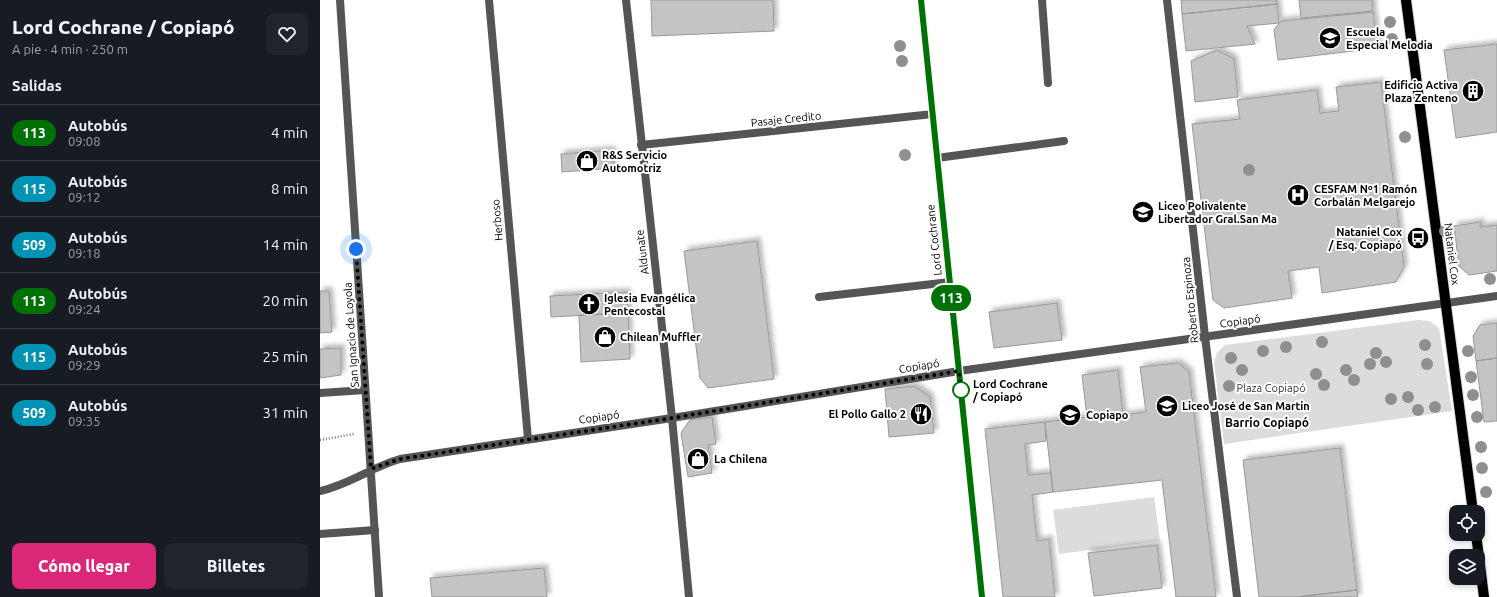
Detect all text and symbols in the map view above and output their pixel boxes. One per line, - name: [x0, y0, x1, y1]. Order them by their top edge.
- button: heart: [266, 13, 308, 55]
- text: Lord Cochrane / Copiapó: [12, 16, 235, 38]
- school or university icon: Escuela Especial Melodia: [1317, 25, 1343, 51]
- place label: Escuela Especial Melodia: [1346, 26, 1433, 51]
- text: A pie · 4 min · 250 m: [12, 42, 128, 56]
- text: Salidas: [12, 77, 62, 94]
- building icon: Edificio Activa Plaza Zenteno: [1460, 78, 1486, 104]
- place label: Edificio Activa Plaza Zenteno: [1384, 79, 1458, 104]
- street label: Pasaje Credito: [750, 109, 822, 129]
- text: Autobús: [68, 117, 127, 134]
- text: 4 min: [271, 124, 308, 141]
- text: 113: [22, 125, 46, 141]
- text: 09:08: [68, 134, 101, 148]
- shop icon: R&S Servicio Automotriz: [574, 148, 600, 174]
- place label: R&S Servicio Automotriz: [602, 149, 668, 174]
- text: Autobús: [68, 173, 127, 190]
- text: 8 min: [271, 180, 308, 197]
- text: 115: [22, 181, 46, 197]
- hospital icon: CESFAM Nº1 Ramón Corbalán Melgarejo: [1285, 182, 1311, 208]
- place label: CESFAM Nº1 Ramón Corbalán Melgarejo: [1314, 183, 1417, 208]
- text: 09:12: [68, 190, 101, 204]
- street label: Herboso: [489, 199, 505, 241]
- school or university icon: Liceo Polivalente Libertador Gral.San Ma: [1130, 199, 1156, 225]
- place label: Liceo Polivalente Libertador Gral.San Ma: [1158, 200, 1277, 225]
- street label: Lord Cochrane: [924, 204, 944, 276]
- street label: Nataniel Cox: [1442, 222, 1462, 286]
- bus stop icon: Nataniel Cox / Esq. Copiapó: [1405, 225, 1431, 251]
- place label: Nataniel Cox / Esq. Copiapó: [1328, 226, 1402, 251]
- text: Autobús: [68, 229, 127, 246]
- street label: Aldunate: [633, 229, 651, 275]
- text: 14 min: [262, 236, 308, 253]
- text: 509: [22, 237, 46, 253]
- your location: [346, 239, 366, 259]
- text: 09:18: [68, 246, 101, 260]
- street label: Roberto Espinoza: [1180, 256, 1200, 344]
- street label: San Ignacio de Loyola: [341, 282, 361, 388]
- text: Autobús: [68, 285, 127, 302]
- line badge: 113: [928, 285, 974, 311]
- text: 113: [939, 290, 963, 306]
- church icon: Iglesia Evangélica Pentecostal: [576, 291, 602, 317]
- text: 20 min: [262, 292, 308, 309]
- place label: Iglesia Evangélica Pentecostal: [604, 292, 695, 317]
- text: 113: [22, 293, 46, 309]
- text: 09:24: [68, 302, 101, 316]
- street label: Copiapó: [1219, 312, 1261, 330]
- shop icon: Chilean Muffler: [592, 324, 618, 350]
- place label: Chilean Muffler: [620, 331, 701, 343]
- text: Autobús: [68, 341, 127, 358]
- text: 25 min: [262, 348, 308, 365]
- text: 115: [22, 349, 46, 365]
- street label: Copiapó: [898, 357, 940, 375]
- text: 09:29: [68, 358, 101, 372]
- place label: Lord Cochrane / Copiapó: [972, 378, 1048, 403]
- marker: Lord Cochrane / Copiapó: [952, 381, 970, 399]
- park label: Plaza Copiapó: [1236, 382, 1306, 394]
- school or university icon: Liceo José de San Martin: [1154, 393, 1180, 419]
- text: Autobús: [68, 397, 127, 414]
- place label: Liceo José de San Martin: [1182, 400, 1310, 412]
- restaurant icon: El Pollo Gallo 2: [908, 401, 934, 427]
- school or university icon: Copiapo: [1057, 402, 1083, 428]
- text: 31 min: [262, 404, 308, 421]
- text: 509: [22, 405, 46, 421]
- street label: Copiapó: [578, 408, 620, 426]
- place label: El Pollo Gallo 2: [829, 408, 906, 420]
- place label: Copiapo: [1086, 409, 1129, 421]
- text: 09:35: [68, 414, 101, 428]
- district label: Barrio Copiapó: [1225, 416, 1309, 429]
- shop icon: La Chilena: [685, 446, 711, 472]
- place label: La Chilena: [714, 453, 767, 465]
- map controls: [1449, 505, 1485, 585]
- button: locate: [1449, 505, 1485, 541]
- button: Cómo llegar: [12, 543, 156, 589]
- button: Billetes: [164, 543, 308, 589]
- button: layers: [1449, 549, 1485, 585]

